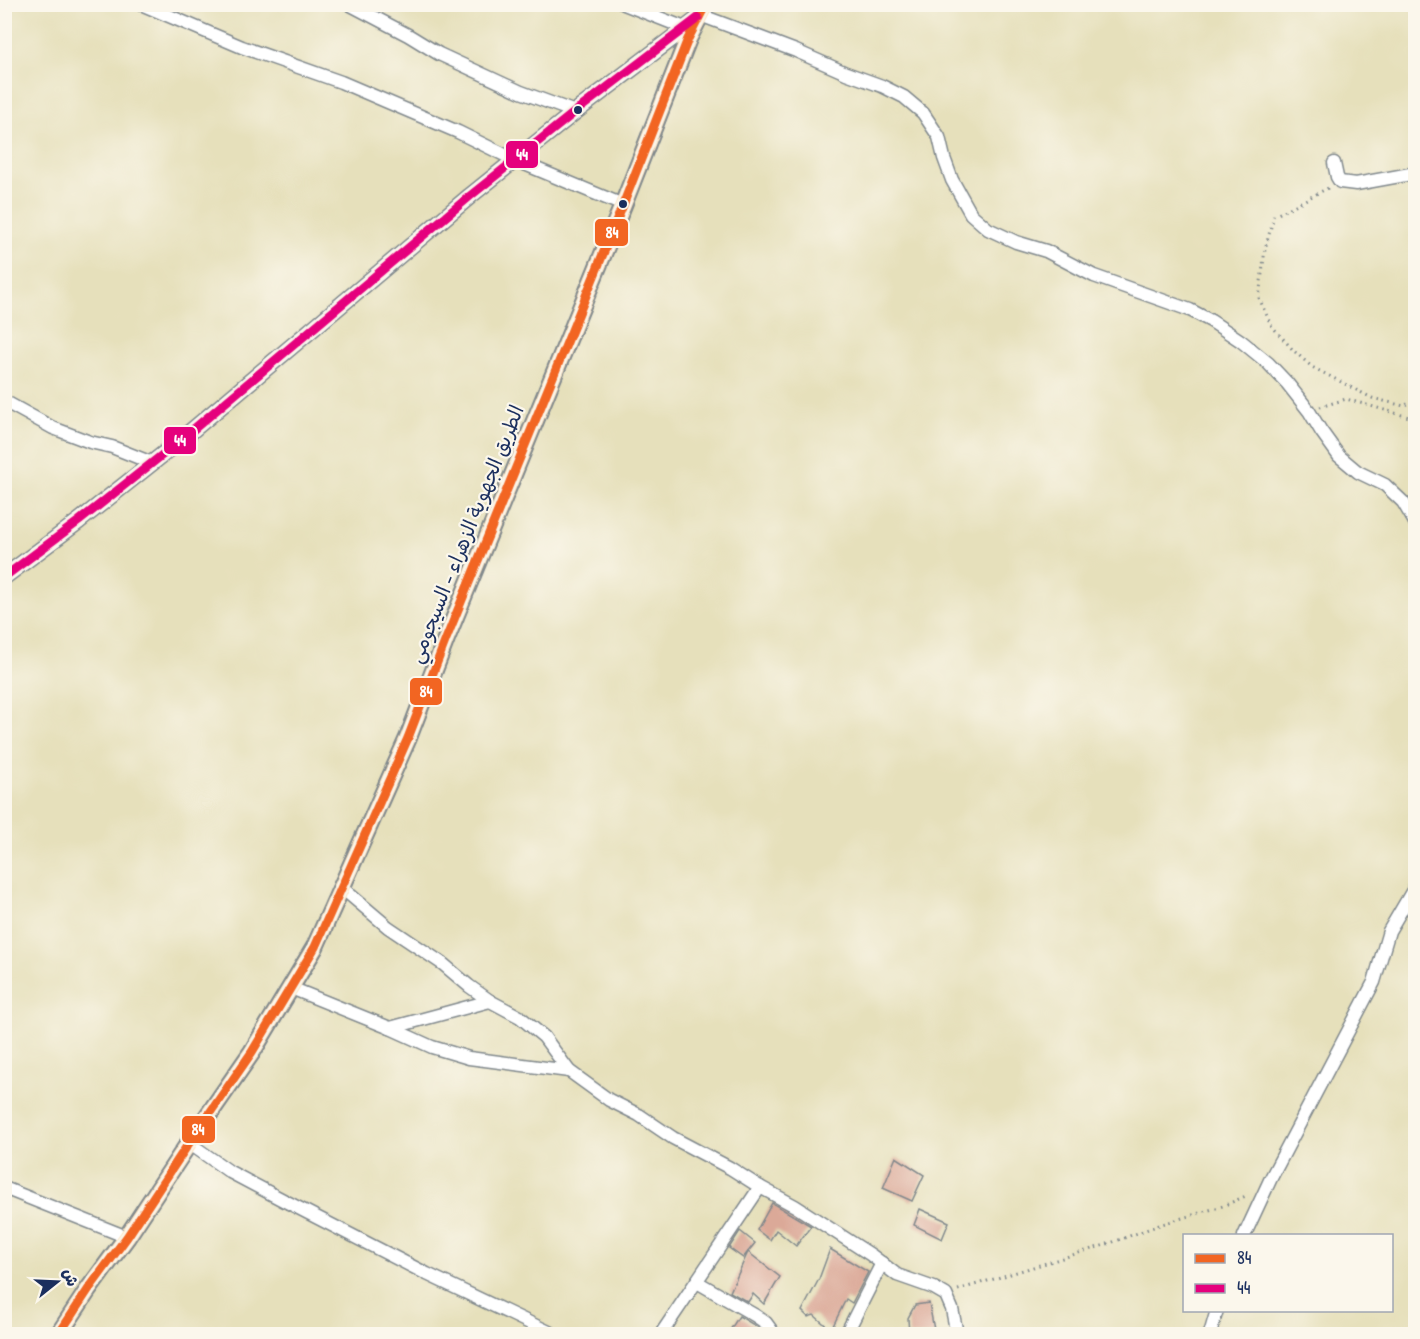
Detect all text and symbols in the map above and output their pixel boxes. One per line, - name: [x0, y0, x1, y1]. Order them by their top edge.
- unlabelled marker: [572, 104, 584, 116]
- line badge: 44: [505, 140, 539, 169]
- text: 44: [516, 143, 528, 165]
- unlabelled marker: [617, 198, 629, 210]
- line badge: 84: [594, 218, 629, 247]
- text: 84: [606, 221, 618, 243]
- street label: الطريق الجهوية الزهراء - السيجومي: [401, 401, 534, 669]
- line badge: 44: [163, 426, 197, 455]
- text: 44: [174, 429, 186, 451]
- line badge: 84: [409, 677, 443, 706]
- text: 84: [420, 680, 432, 702]
- line badge: 84: [181, 1115, 216, 1144]
- text: 84: [192, 1118, 204, 1140]
- legend: [1183, 1234, 1393, 1312]
- text: 84: [1237, 1245, 1252, 1270]
- north arrow: [27, 1252, 87, 1312]
- text: ش: [58, 1266, 84, 1289]
- text: 44: [1237, 1275, 1251, 1300]

